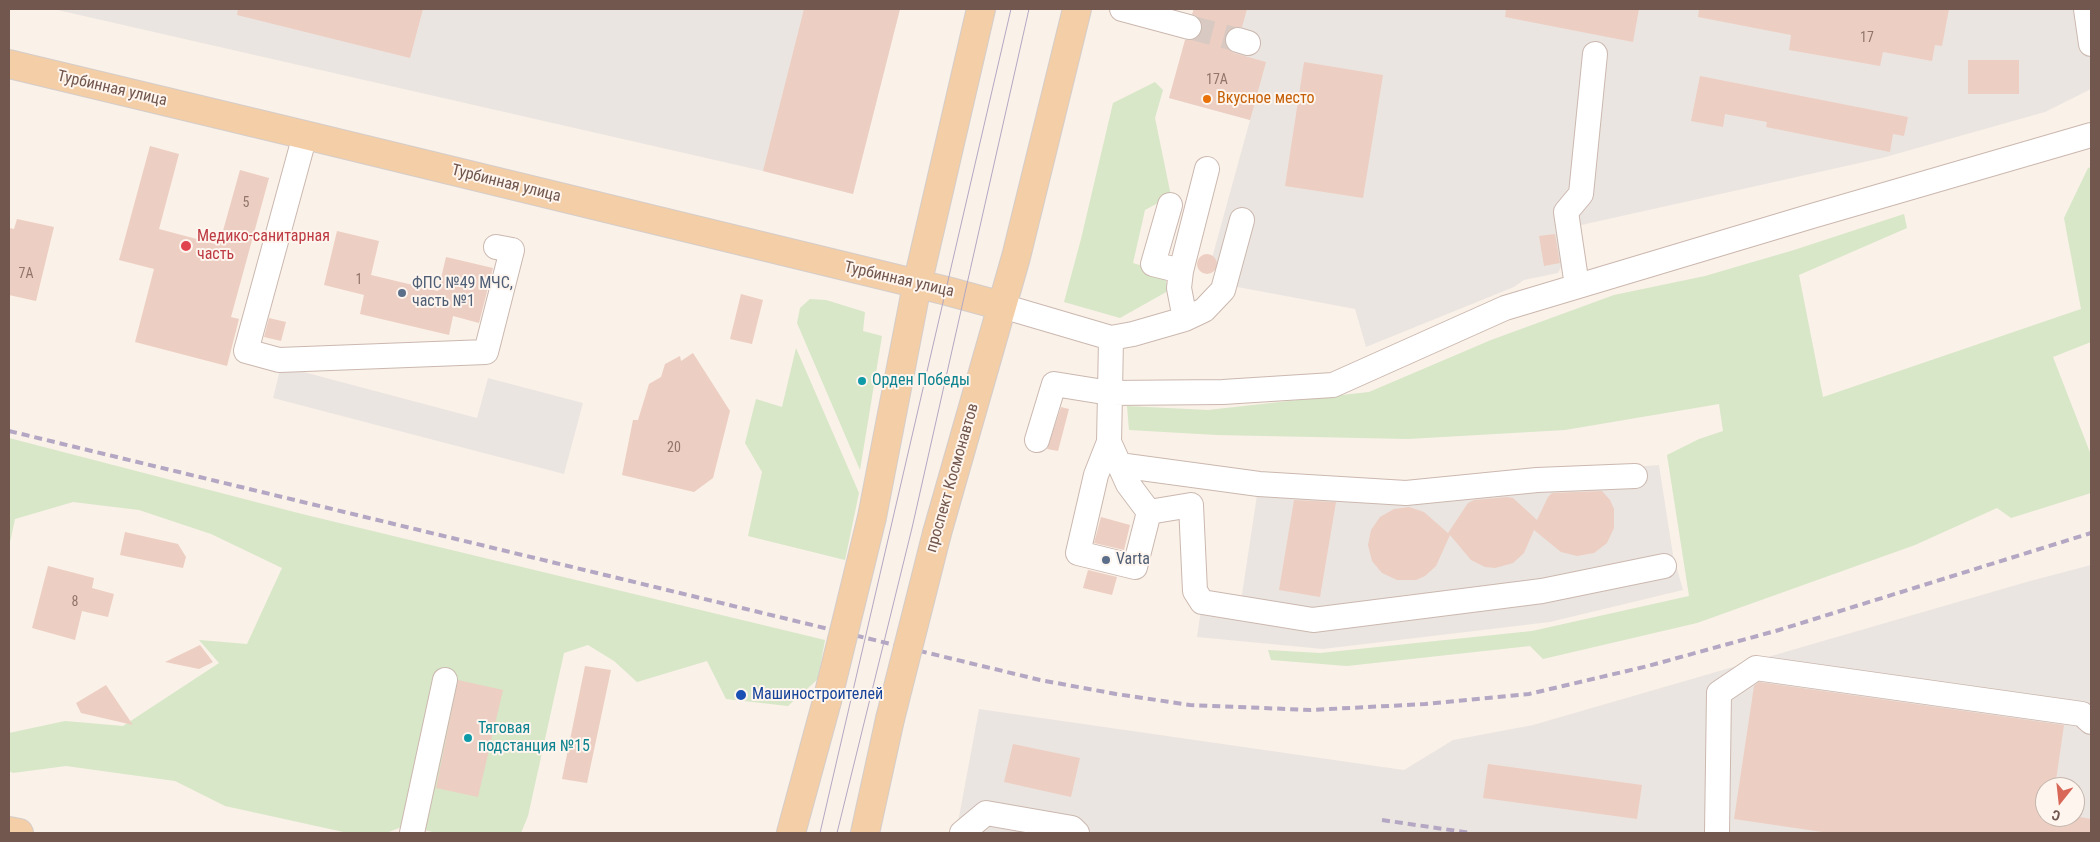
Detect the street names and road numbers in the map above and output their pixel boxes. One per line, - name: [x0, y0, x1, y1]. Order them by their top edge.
- street label: Турбинная улица: [55, 67, 169, 111]
- street label: Турбинная улица: [449, 161, 563, 207]
- street label: Турбинная улица: [842, 258, 956, 302]
- street label: проспект Космонавтов: [923, 401, 983, 555]

